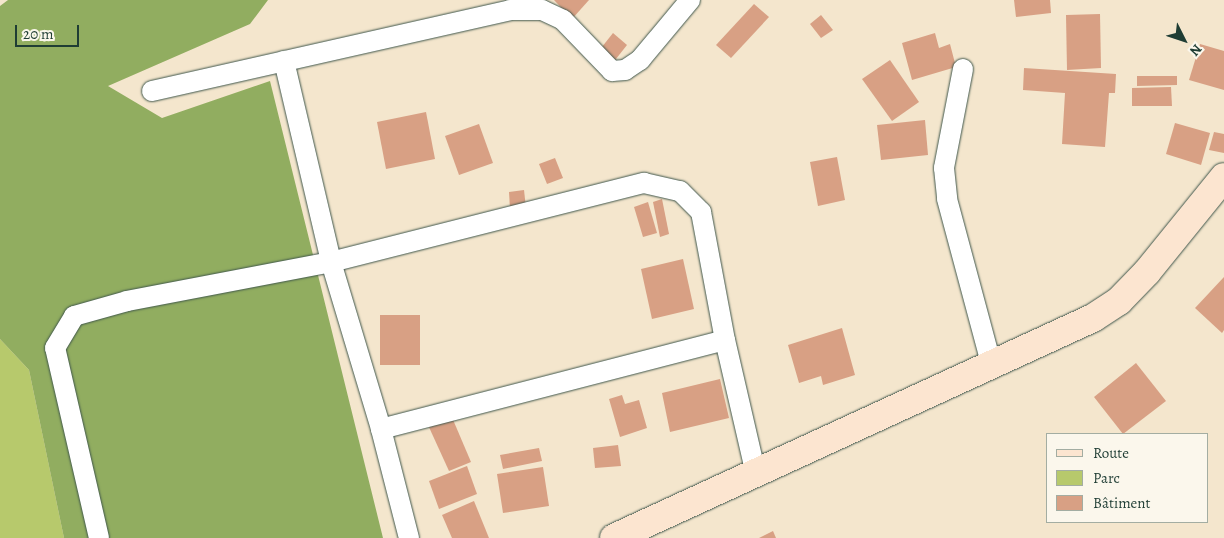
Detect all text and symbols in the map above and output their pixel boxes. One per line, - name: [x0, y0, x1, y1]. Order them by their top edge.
- scale bar: [18, 15, 81, 47]
- north arrow: [1159, 15, 1209, 65]
- text: 20 m: [23, 24, 54, 44]
- text: N: [1185, 40, 1206, 60]
- legend: [1046, 433, 1209, 523]
- text: Route: [1093, 443, 1129, 463]
- text: Parc: [1093, 468, 1120, 488]
- text: Bâtiment: [1093, 493, 1151, 513]

